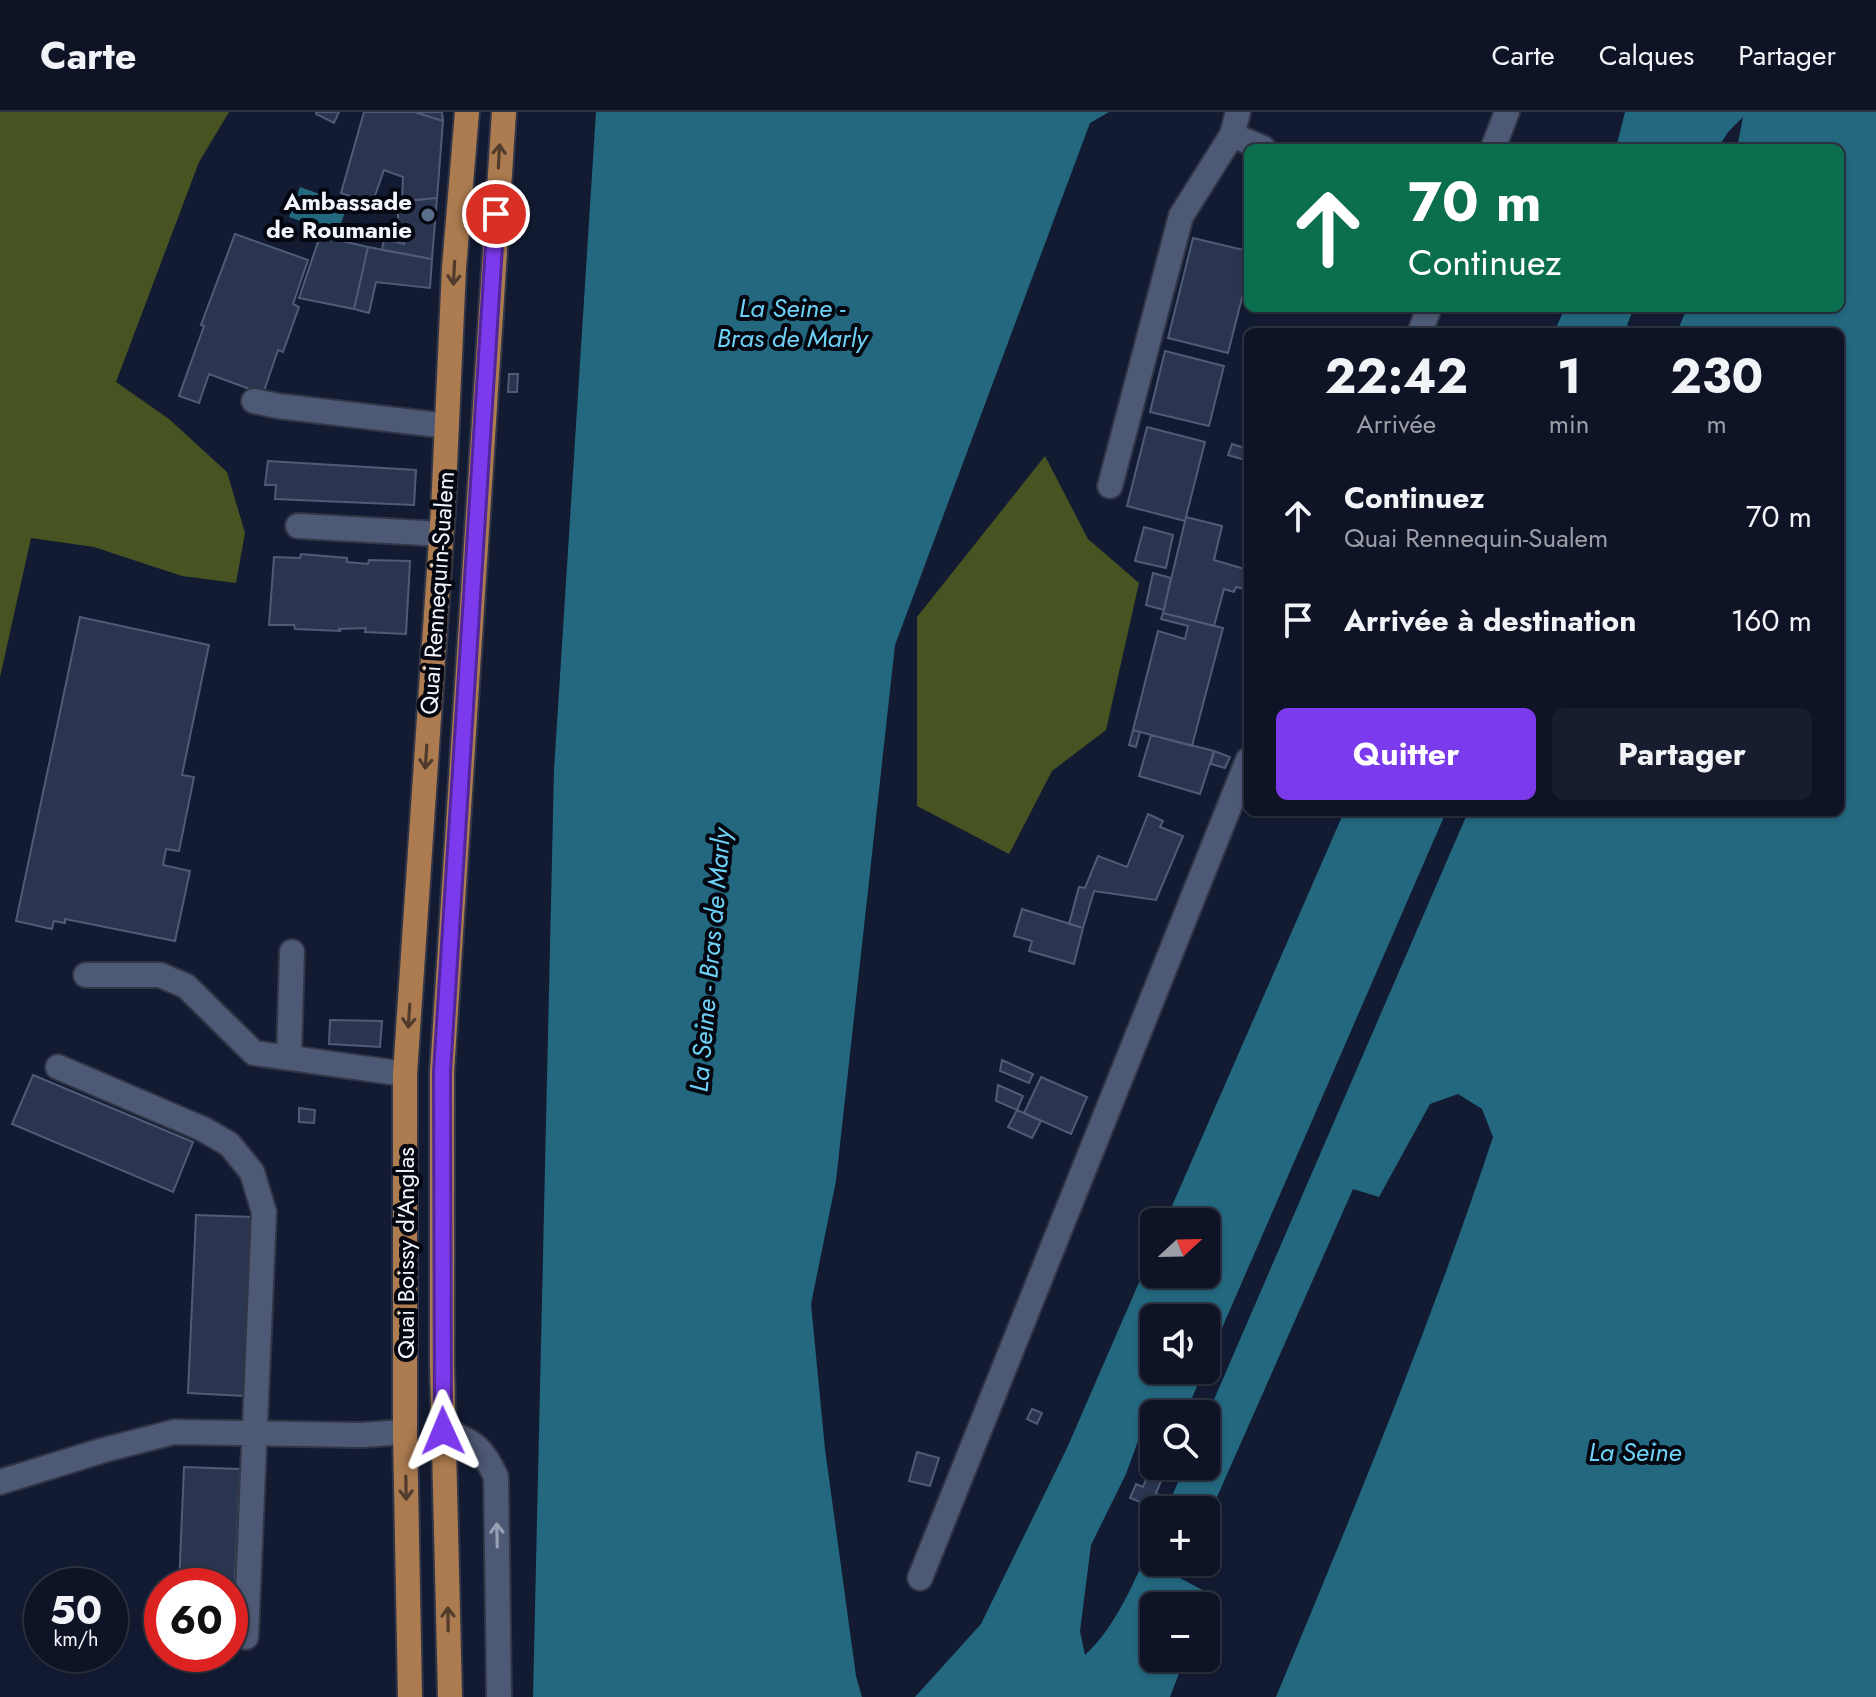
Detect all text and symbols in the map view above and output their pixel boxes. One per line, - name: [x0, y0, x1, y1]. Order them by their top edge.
- text: Carte: [40, 28, 137, 83]
- text: Carte: [1491, 35, 1555, 76]
- text: Calques: [1599, 35, 1694, 76]
- text: Partager: [1738, 35, 1836, 76]
- one-way arrow: [492, 143, 507, 170]
- text: 70 m: [1408, 161, 1542, 242]
- icon: ahead: [1276, 176, 1380, 280]
- pin: [462, 180, 530, 248]
- place label: Ambassade de Roumanie: [266, 184, 412, 247]
- icon: arrive: [474, 192, 518, 236]
- marker: Ambassade de Roumanie: [419, 206, 437, 224]
- text: Continuez: [1408, 236, 1562, 288]
- one-way arrow: [446, 259, 461, 286]
- water label: La Seine - Bras de Marly: [717, 289, 869, 357]
- text: 22:42: [1325, 342, 1468, 411]
- text: 1: [1557, 342, 1581, 411]
- text: 230: [1670, 342, 1763, 411]
- text: Arrivée: [1357, 405, 1436, 443]
- text: min: [1549, 405, 1590, 443]
- text: m: [1707, 405, 1727, 443]
- street label: Quai Rennequin-Sualem: [411, 470, 463, 716]
- text: Continuez: [1344, 476, 1485, 519]
- icon: ahead: [1276, 494, 1320, 538]
- text: 70 m: [1746, 495, 1812, 538]
- text: Quai Rennequin-Sualem: [1344, 519, 1608, 557]
- icon: arrive: [1276, 598, 1320, 642]
- text: Arrivée à destination: [1344, 599, 1636, 642]
- text: 160 m: [1731, 599, 1812, 642]
- button: Quitter: [1276, 708, 1536, 800]
- button: Partager: [1552, 708, 1812, 800]
- one-way arrow: [418, 743, 433, 770]
- water label: La Seine - Bras de Marly: [680, 825, 741, 1094]
- one-way arrow: [401, 1002, 416, 1029]
- street label: Quai Boissy d'Anglas: [388, 1147, 423, 1359]
- north arrow: [1140, 1208, 1220, 1288]
- map controls: [1140, 1208, 1220, 1672]
- button: sound: [1140, 1304, 1220, 1384]
- position arrow: [401, 1389, 485, 1473]
- button: search: [1140, 1400, 1220, 1480]
- water label: La Seine: [1588, 1433, 1682, 1471]
- one-way arrow: [398, 1474, 414, 1501]
- button: +: [1140, 1496, 1220, 1576]
- one-way arrow: [489, 1522, 504, 1549]
- speed limit sign: 60: [144, 1568, 248, 1672]
- text: 50: [50, 1581, 102, 1639]
- button: −: [1140, 1592, 1220, 1672]
- one-way arrow: [440, 1606, 455, 1633]
- text: km/h: [53, 1625, 99, 1654]

